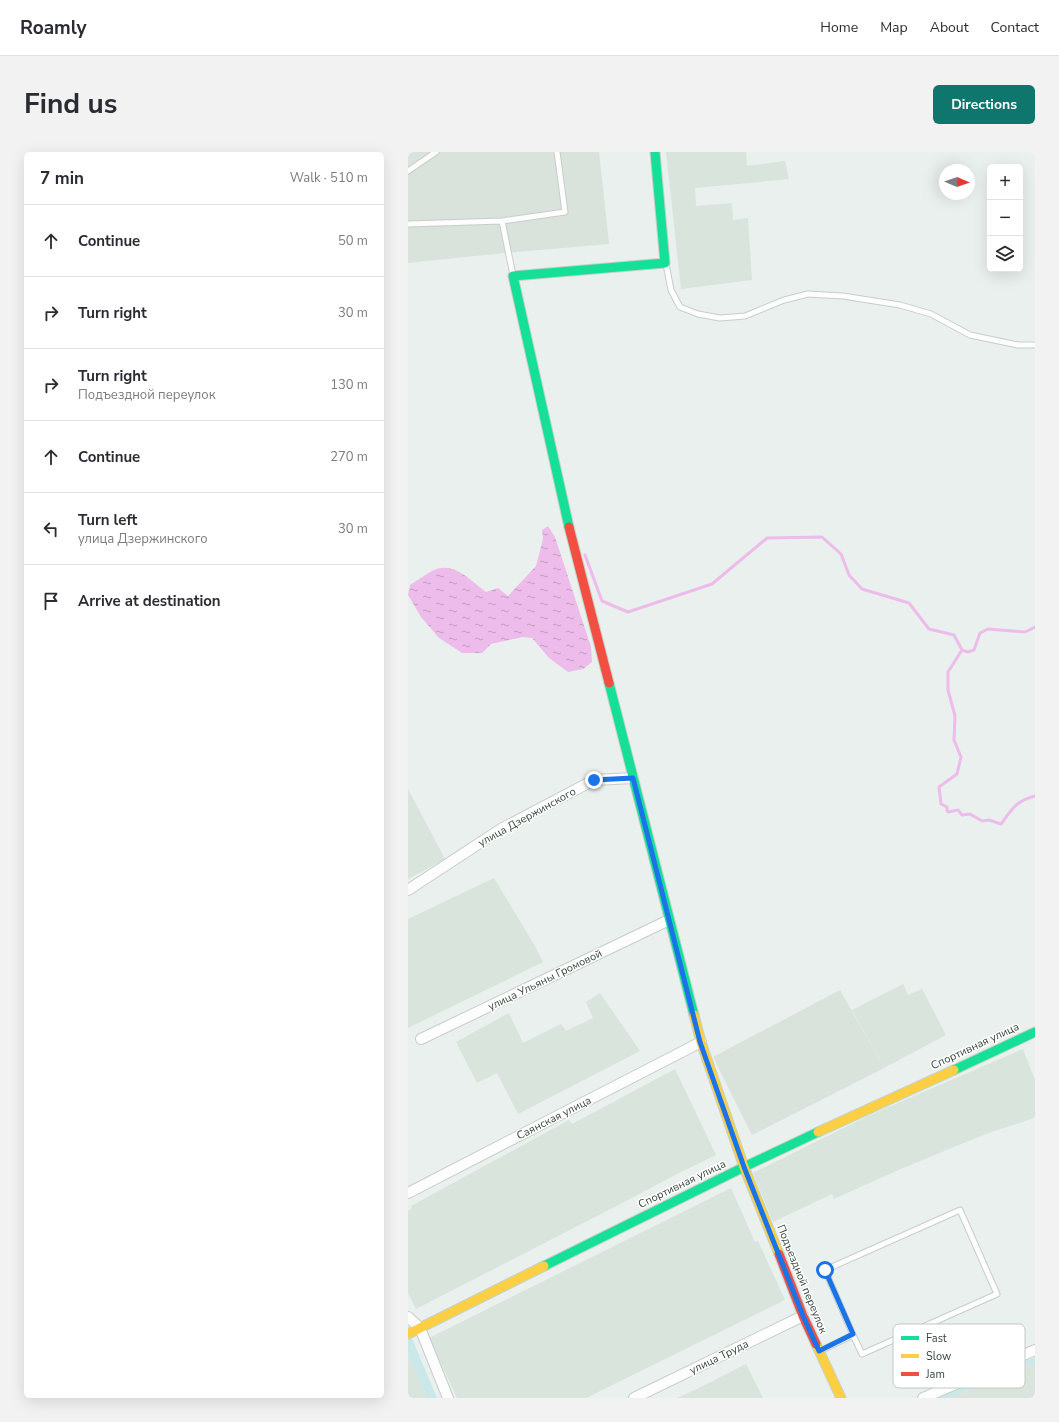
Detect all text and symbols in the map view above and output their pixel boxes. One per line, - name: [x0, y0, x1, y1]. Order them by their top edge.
- text: Roamly: [20, 15, 87, 41]
- text: Home: [820, 18, 858, 37]
- text: Map: [880, 18, 908, 37]
- text: About: [930, 18, 969, 37]
- text: Contact: [991, 18, 1039, 37]
- text: Find us: [24, 85, 118, 123]
- button: Directions: [933, 85, 1035, 124]
- north arrow: [939, 164, 975, 200]
- map controls: [987, 164, 1023, 272]
- button: +: [987, 164, 1023, 200]
- text: 7 min: [40, 167, 84, 190]
- text: Walk · 510 m: [290, 169, 368, 187]
- button: −: [987, 200, 1023, 236]
- icon: ahead: [40, 230, 62, 252]
- text: Continue: [78, 231, 140, 251]
- text: 50 m: [338, 232, 368, 250]
- button: layers: [987, 236, 1023, 272]
- icon: right: [40, 302, 62, 324]
- text: Turn right: [78, 303, 147, 323]
- text: 30 m: [338, 304, 368, 322]
- text: Turn right: [78, 366, 147, 386]
- icon: right: [40, 374, 62, 396]
- text: 130 m: [330, 376, 368, 394]
- text: Подъездной переулок: [78, 386, 216, 404]
- icon: ahead: [40, 446, 62, 468]
- text: Continue: [78, 447, 140, 467]
- text: 270 m: [330, 448, 368, 466]
- text: Turn left: [78, 510, 137, 530]
- icon: left: [40, 518, 62, 540]
- text: 30 m: [338, 520, 368, 538]
- text: улица Дзержинского: [78, 530, 208, 548]
- icon: arrive: [40, 590, 62, 612]
- text: Arrive at destination: [78, 591, 221, 611]
- route end: [585, 771, 603, 789]
- street label: улица Дзержинского: [475, 784, 579, 850]
- street label: улица Ульяны Громовой: [485, 946, 605, 1014]
- street label: Спортивная улица: [928, 1019, 1022, 1073]
- street label: Саянская улица: [514, 1093, 594, 1143]
- street label: Спортивная улица: [636, 1156, 728, 1212]
- street label: Подъездной переулок: [773, 1222, 831, 1336]
- route start: [816, 1261, 834, 1279]
- legend: [893, 1324, 1025, 1388]
- text: Fast: [926, 1331, 947, 1346]
- street label: улица Труда: [687, 1336, 751, 1378]
- text: Slow: [926, 1349, 951, 1364]
- text: Jam: [925, 1367, 945, 1382]

